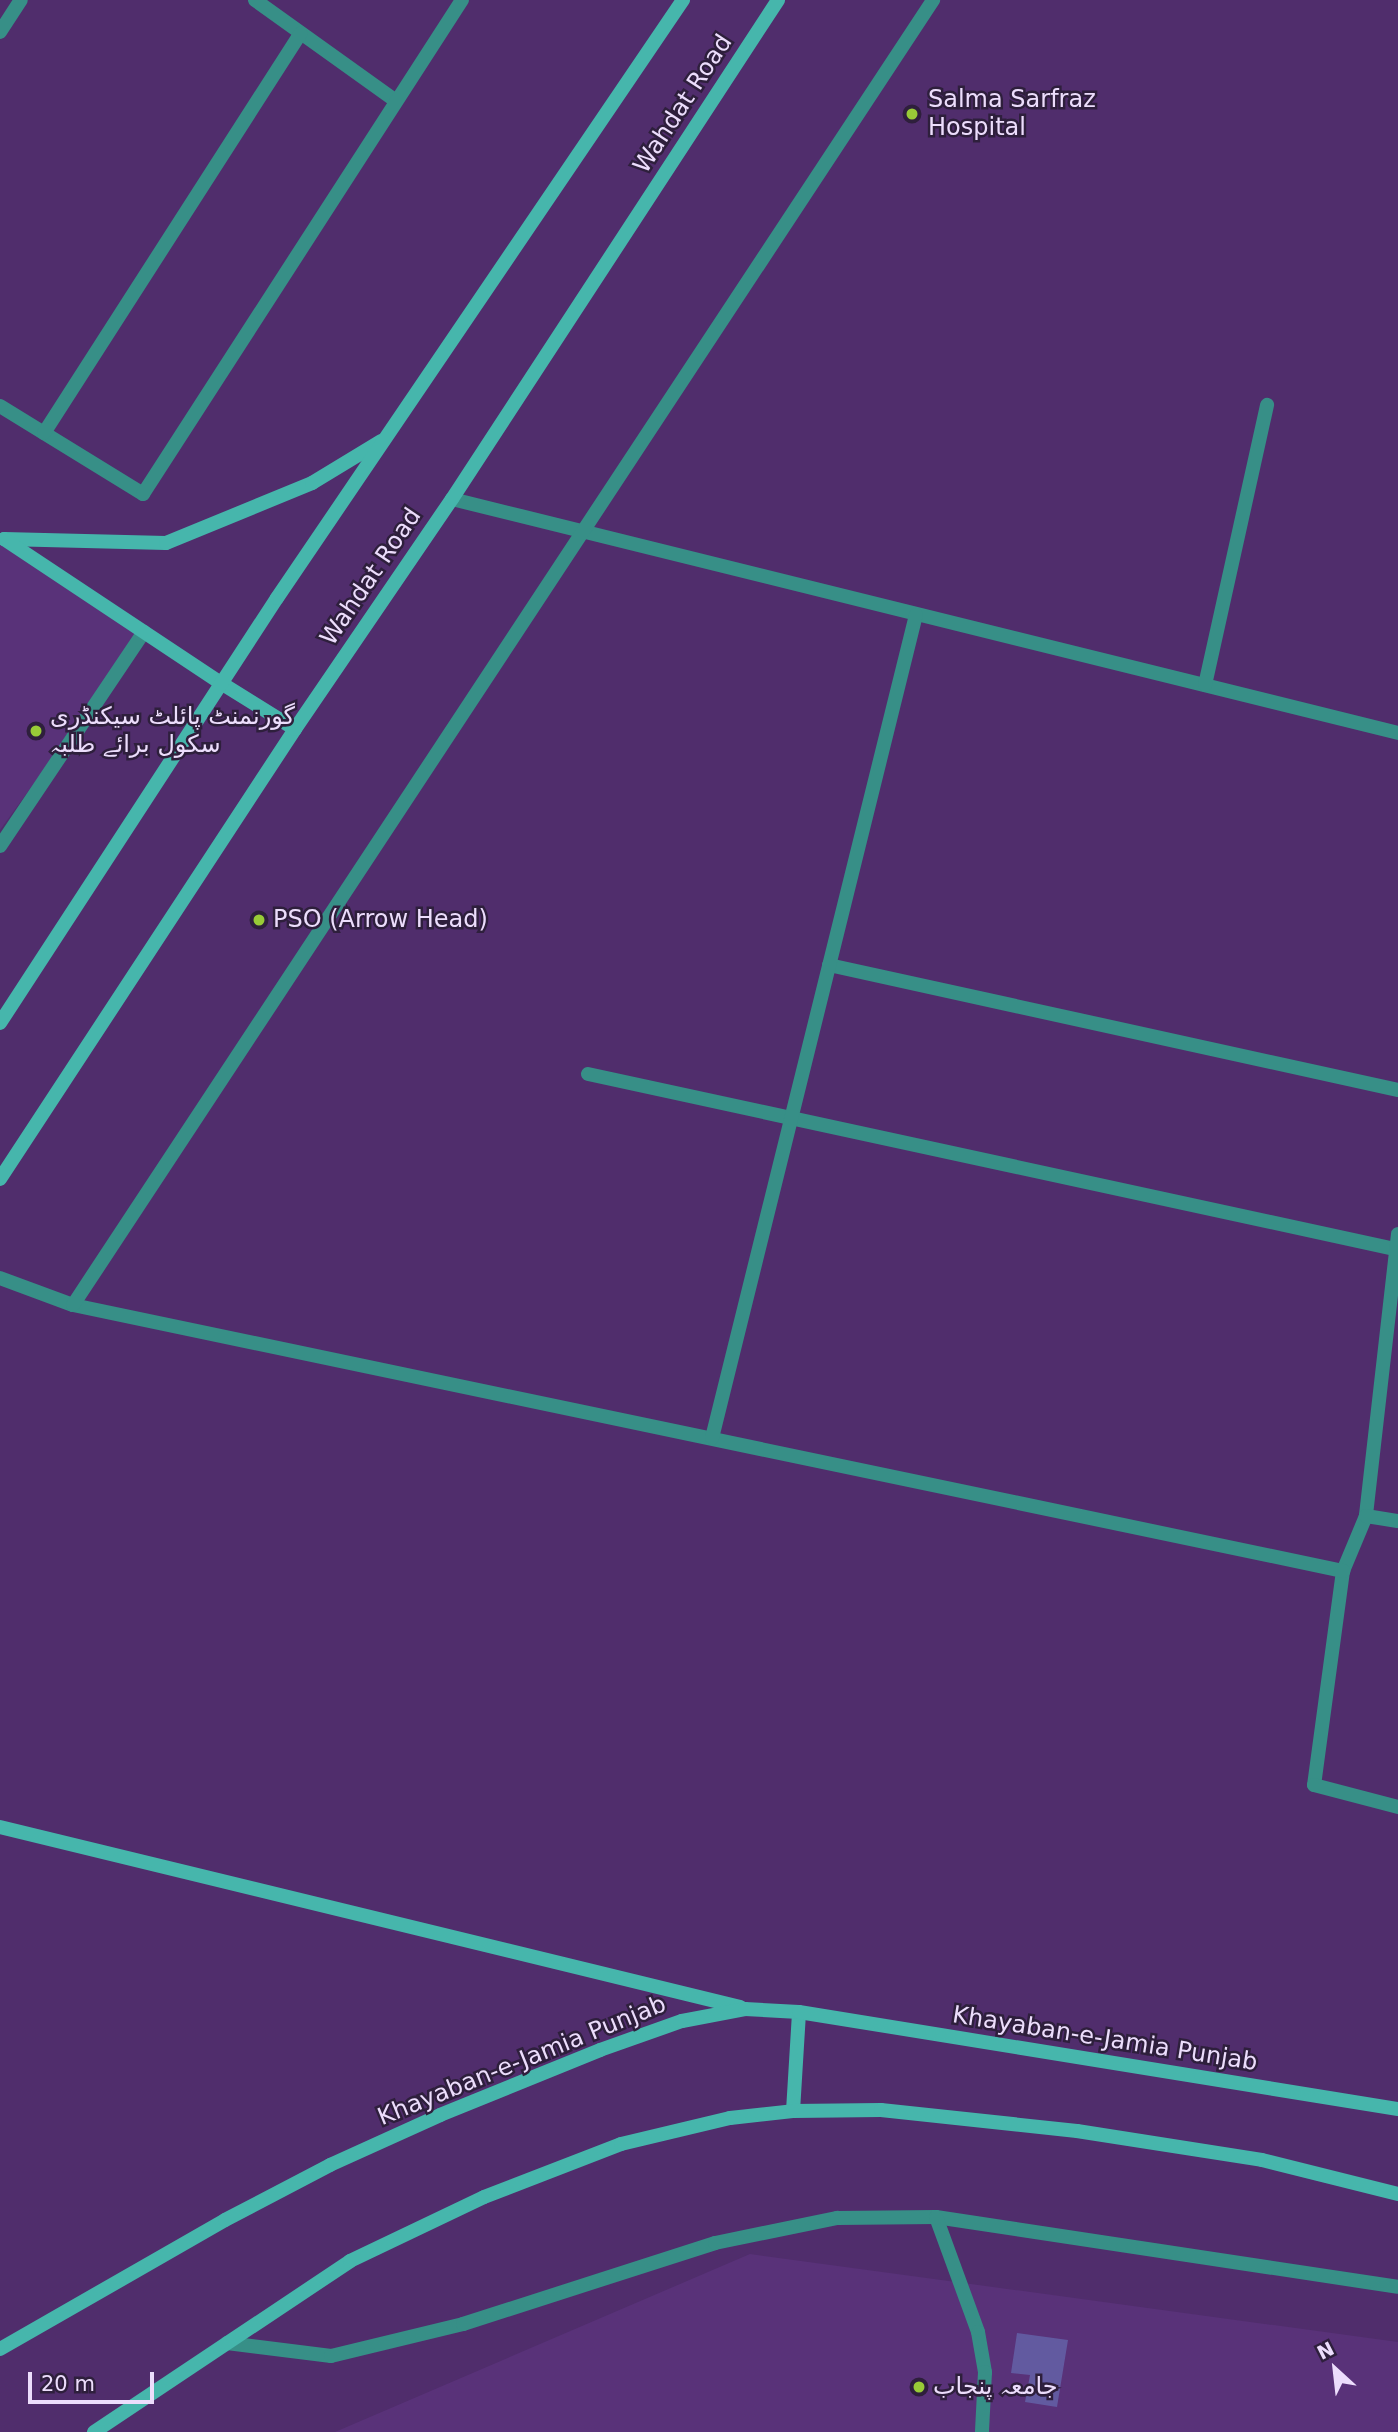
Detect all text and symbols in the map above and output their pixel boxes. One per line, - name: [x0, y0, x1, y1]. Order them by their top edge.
- street label: Wahdat Road: [628, 29, 738, 179]
- place label: Salma Sarfraz Hospital: [928, 86, 1096, 142]
- marker: Salma Sarfraz Hospital: [902, 104, 922, 124]
- street label: Wahdat Road: [315, 503, 427, 651]
- place label: گورنمنٹ پائلٹ سیکنڈری سکول برائے طلبہ: [50, 703, 295, 759]
- marker: گورنمنٹ پائلٹ سیکنڈری سکول برائے طلبہ: [28, 723, 44, 739]
- place label: PSO (Arrow Head): [273, 906, 488, 934]
- marker: PSO (Arrow Head): [251, 912, 267, 928]
- street label: Khayaban-e-Jamia Punjab: [374, 1990, 670, 2132]
- street label: Khayaban-e-Jamia Punjab: [950, 2001, 1260, 2077]
- north arrow: [1300, 2334, 1370, 2404]
- text: N: [1313, 2337, 1338, 2364]
- scale bar: [32, 2358, 158, 2402]
- text: 20 m: [41, 2372, 95, 2396]
- place label: جامعہ پنجاب: [933, 2373, 1058, 2401]
- marker: جامعہ پنجاب: [911, 2379, 927, 2395]

